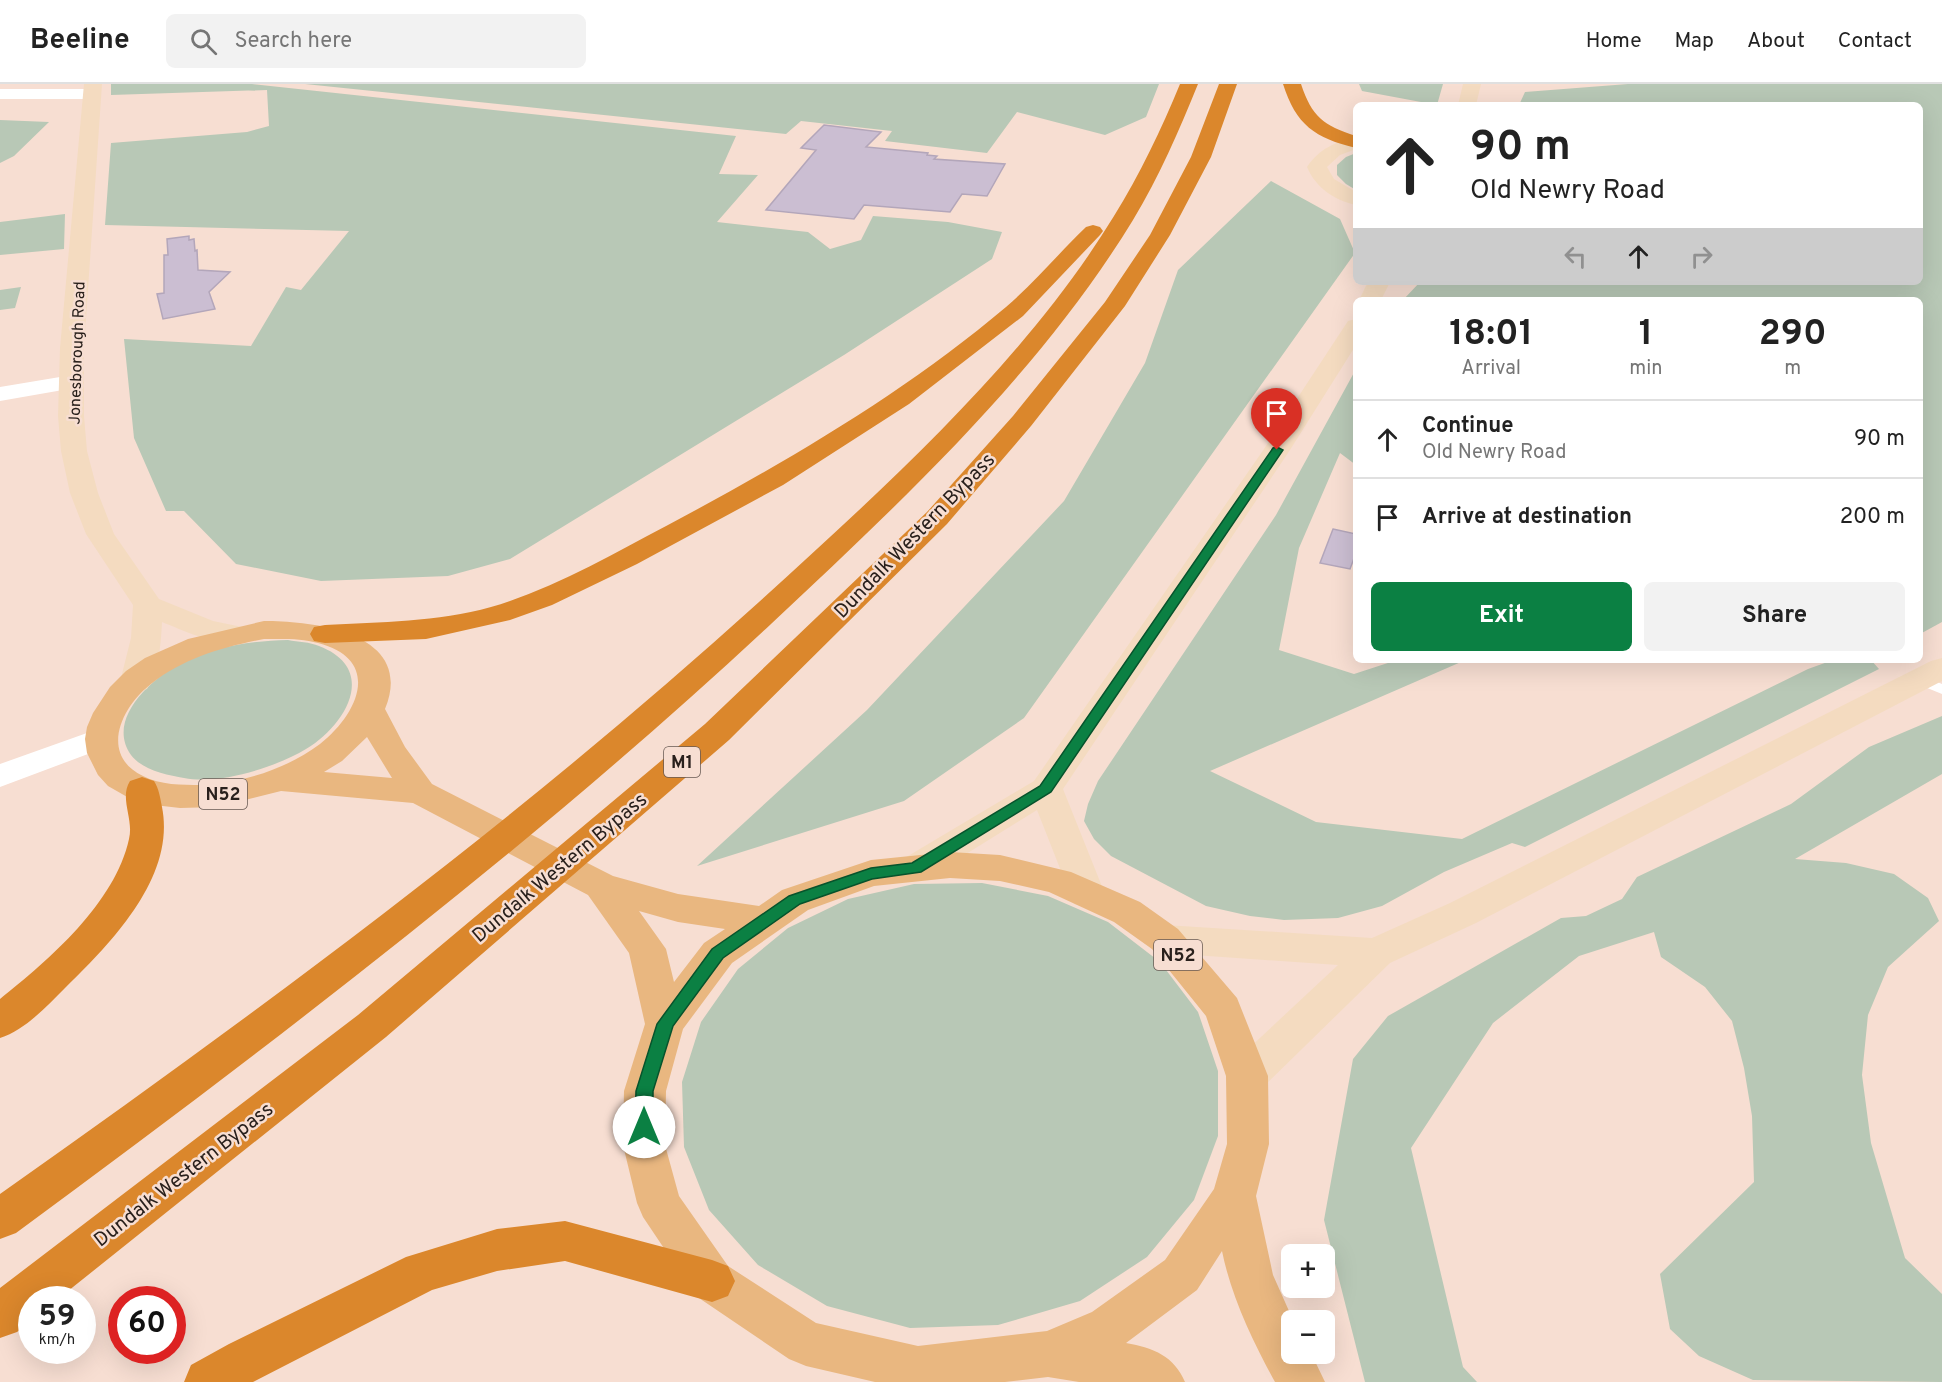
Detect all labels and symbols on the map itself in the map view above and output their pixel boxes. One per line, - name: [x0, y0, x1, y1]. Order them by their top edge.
- street label: Jonesborough Road: [66, 281, 90, 425]
- pin: [1251, 388, 1302, 450]
- street label: Dundalk Western Bypass: [829, 448, 1001, 625]
- road number: M1: [664, 747, 700, 777]
- road number: N52: [199, 779, 247, 809]
- street label: Dundalk Western Bypass: [467, 788, 653, 949]
- road number: N52: [1154, 940, 1202, 970]
- position arrow: [612, 1095, 676, 1159]
- street label: Dundalk Western Bypass: [89, 1097, 279, 1254]
- speed limit sign: 60: [108, 1286, 186, 1364]

